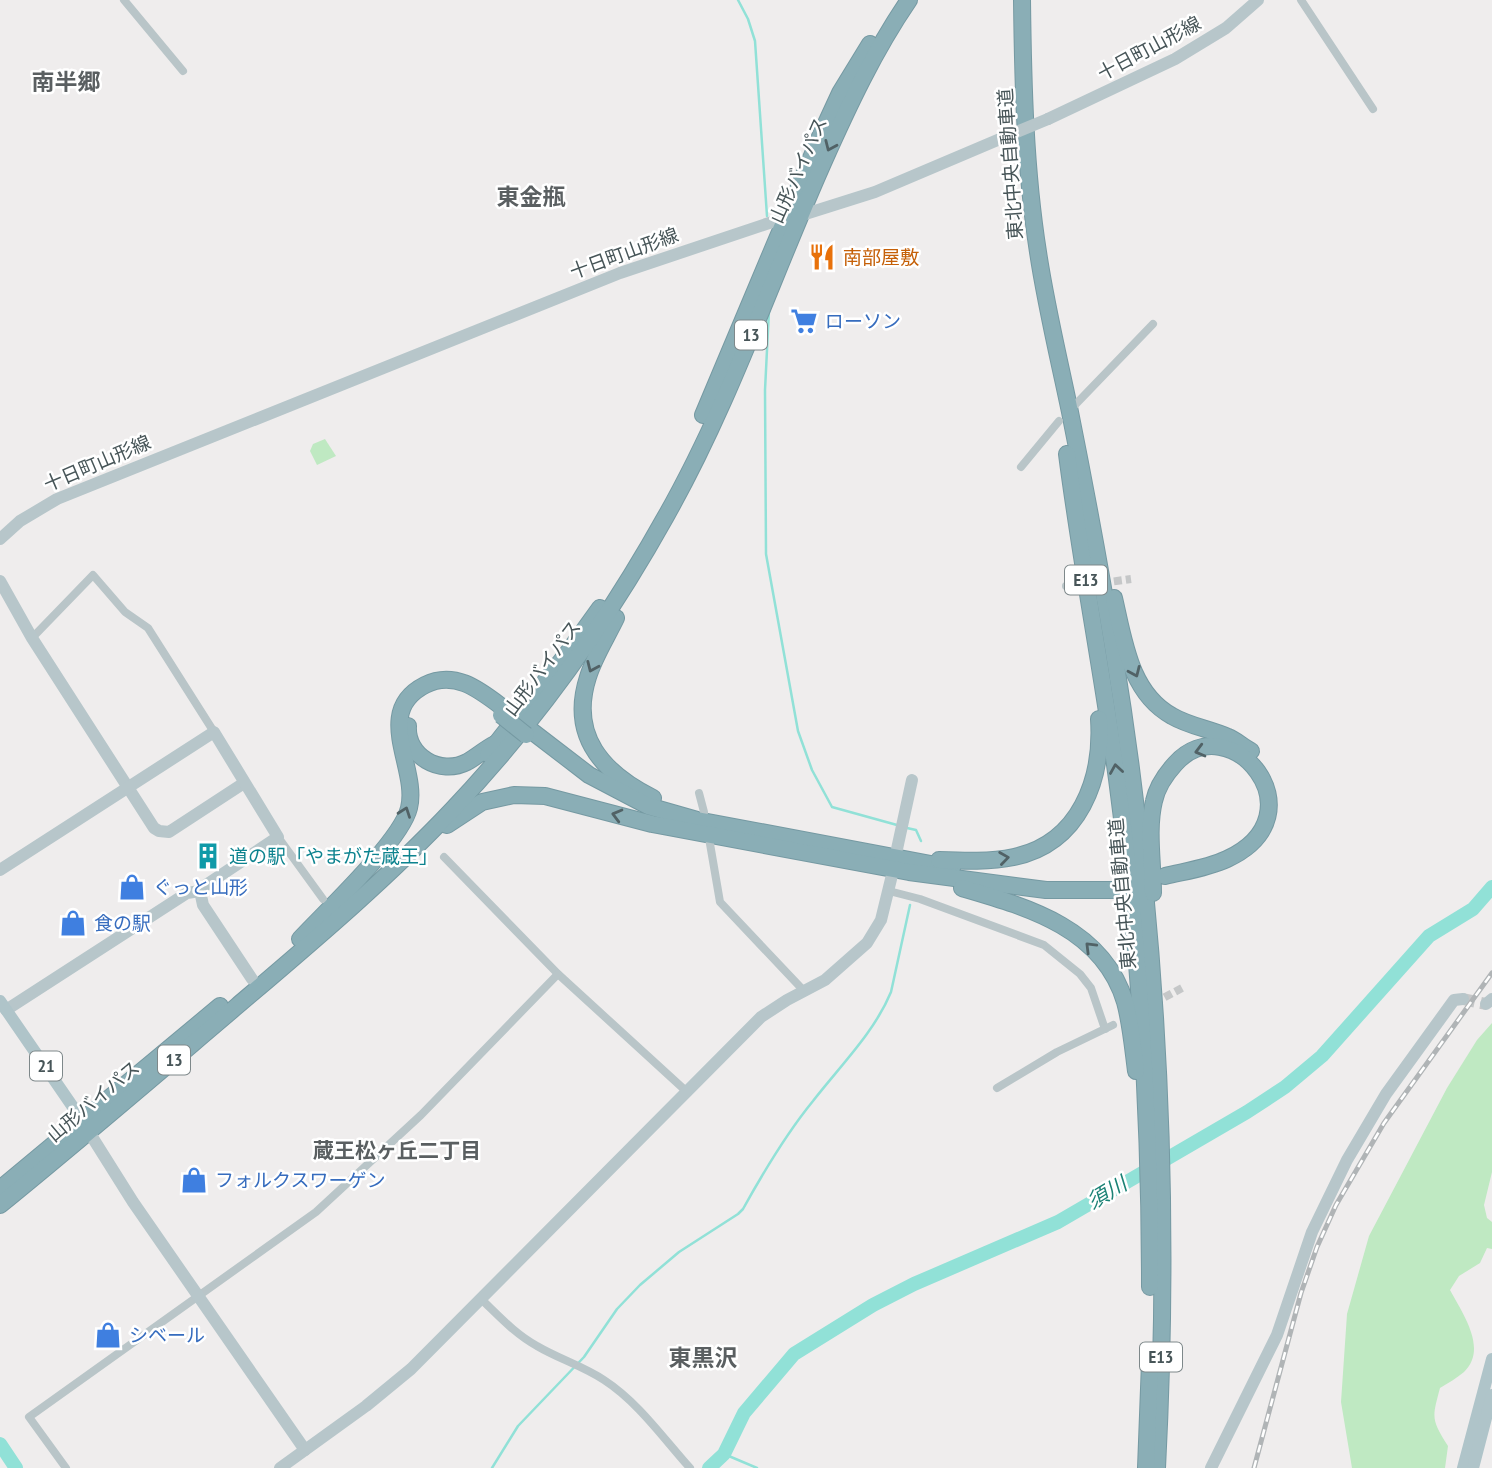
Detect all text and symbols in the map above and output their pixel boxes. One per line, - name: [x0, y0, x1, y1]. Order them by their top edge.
- street label: 十日町山形線: [1093, 11, 1205, 85]
- district label: 南半郷: [32, 67, 101, 96]
- street label: 東北中央自動車道: [993, 87, 1027, 241]
- street label: 山形バイパス: [764, 113, 832, 227]
- one-way arrow: [824, 139, 838, 151]
- district label: 東金瓶: [497, 182, 566, 211]
- street label: 十日町山形線: [566, 222, 682, 284]
- restaurant icon: 南部屋敷: [807, 242, 837, 272]
- place label: 南部屋敷: [843, 245, 919, 269]
- supermarket icon: ローソン: [789, 306, 819, 336]
- place label: ローソン: [825, 309, 901, 333]
- road number: 13: [735, 320, 767, 349]
- street label: 十日町山形線: [40, 430, 154, 496]
- road number: E13: [1065, 566, 1107, 594]
- street label: 山形バイパス: [498, 615, 586, 721]
- one-way arrow: [586, 660, 600, 673]
- one-way arrow: [1127, 665, 1141, 677]
- one-way arrow: [1194, 743, 1206, 757]
- one-way arrow: [1108, 763, 1123, 775]
- one-way arrow: [397, 806, 411, 819]
- one-way arrow: [611, 809, 623, 823]
- street label: 東北中央自動車道: [1103, 817, 1141, 971]
- building icon: 道の駅「やまがた蔵王」: [193, 841, 223, 871]
- place label: 道の駅「やまがた蔵王」: [229, 844, 438, 868]
- one-way arrow: [998, 851, 1010, 866]
- shop icon: ぐっと山形: [117, 872, 147, 902]
- place label: ぐっと山形: [153, 875, 248, 899]
- shop icon: 食の駅: [58, 908, 88, 938]
- place label: 食の駅: [94, 911, 151, 935]
- one-way arrow: [1085, 943, 1098, 956]
- road number: 13: [158, 1045, 190, 1074]
- road number: 21: [30, 1051, 62, 1080]
- street label: 山形バイパス: [42, 1055, 144, 1147]
- district label: 蔵王松ヶ丘二丁目: [313, 1137, 481, 1164]
- shop icon: フォルクスワーゲン: [179, 1165, 209, 1195]
- place label: フォルクスワーゲン: [215, 1168, 385, 1192]
- water label: 須川: [1082, 1169, 1133, 1215]
- shop icon: シベール: [93, 1320, 123, 1350]
- place label: シベール: [129, 1323, 205, 1347]
- road number: E13: [1140, 1342, 1182, 1372]
- district label: 東黒沢: [669, 1343, 738, 1372]

